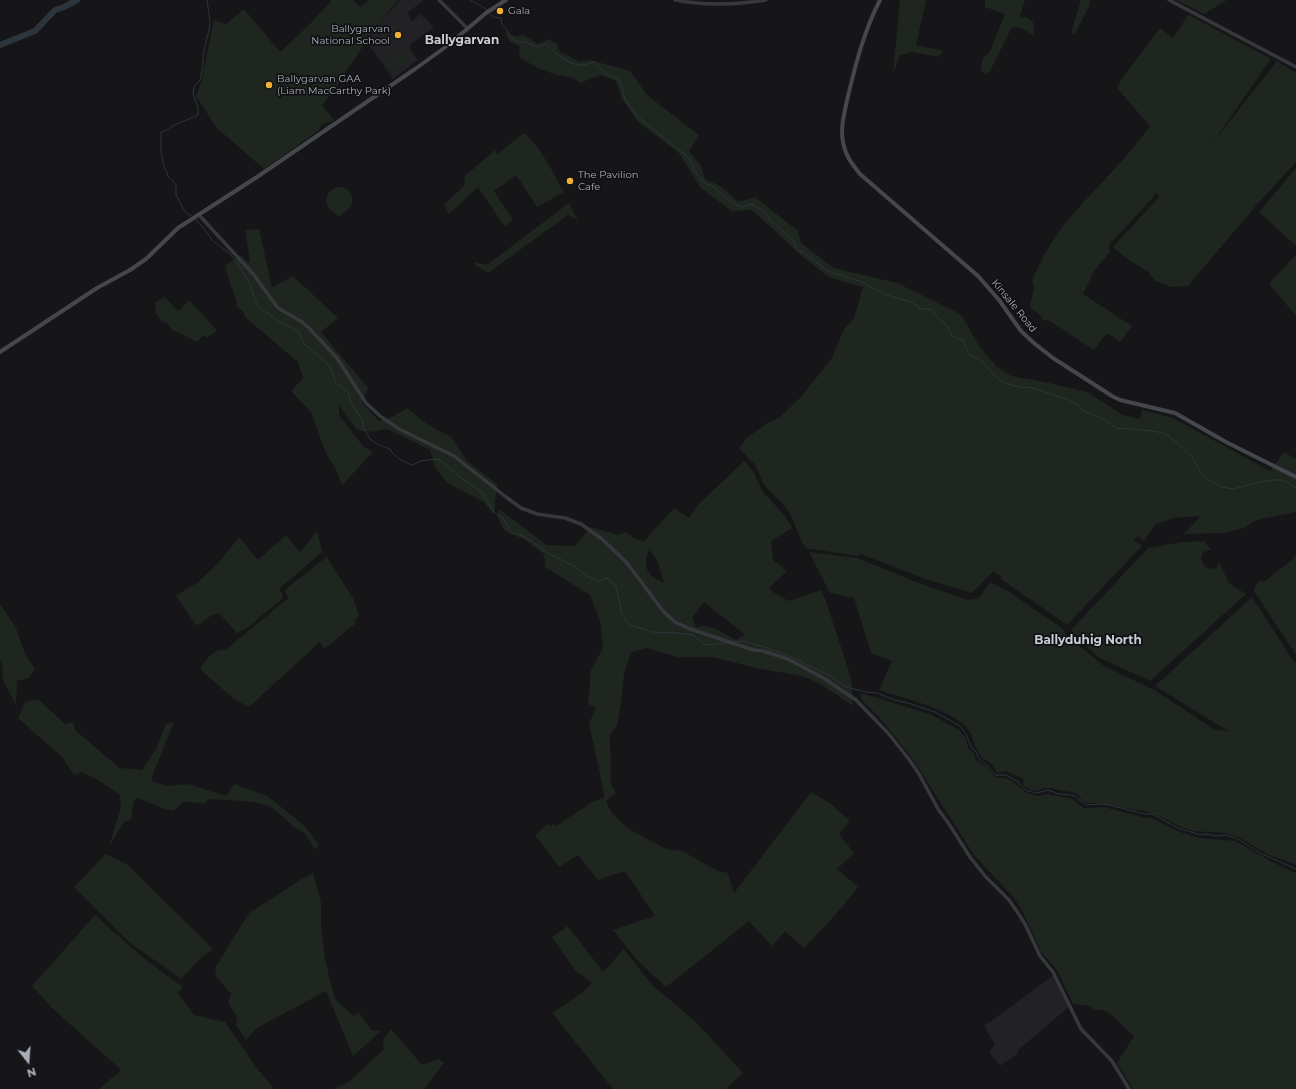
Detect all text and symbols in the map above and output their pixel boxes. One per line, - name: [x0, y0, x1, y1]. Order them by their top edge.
- place label: Gala: [508, 5, 530, 17]
- marker: Gala: [495, 6, 505, 16]
- place label: Ballygarvan National School: [311, 23, 390, 46]
- marker: Ballygarvan National School: [393, 30, 403, 40]
- district label: Ballygarvan: [425, 33, 499, 47]
- place label: Ballygarvan GAA (Liam MacCarthy Park): [277, 73, 391, 96]
- marker: Ballygarvan GAA (Liam MacCarthy Park): [264, 80, 274, 90]
- place label: The Pavilion Cafe: [578, 169, 639, 192]
- marker: The Pavilion Cafe: [565, 176, 575, 186]
- street label: Kinsale Road: [989, 277, 1039, 335]
- district label: Ballyduhig North: [1034, 633, 1142, 647]
- north arrow: [8, 1041, 48, 1081]
- text: N: [25, 1064, 38, 1080]

